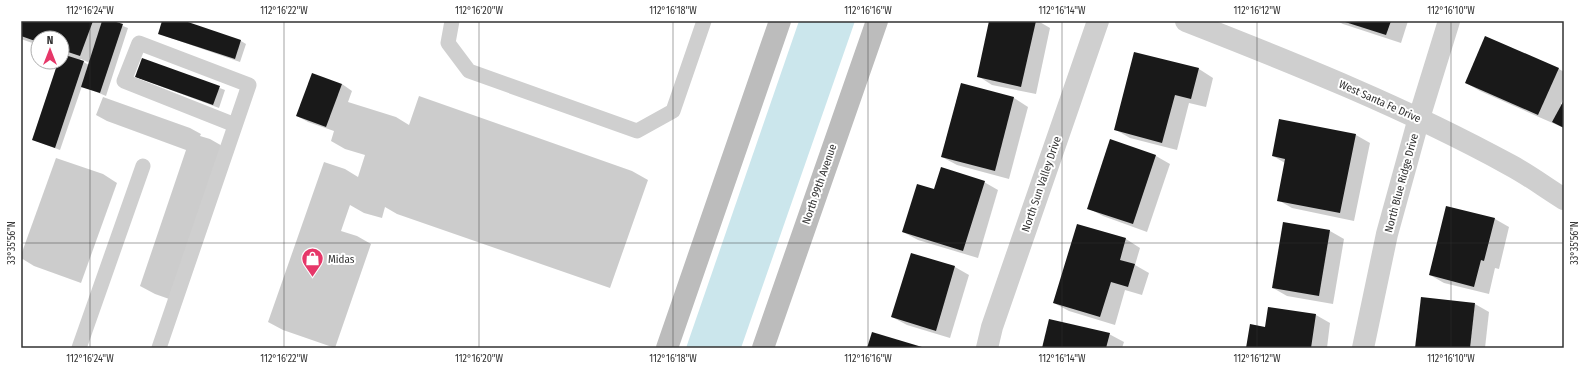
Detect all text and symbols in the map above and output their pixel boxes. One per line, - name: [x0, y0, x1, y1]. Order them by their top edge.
- text: 112°16'24"W: [66, 5, 114, 17]
- text: 112°16'22"W: [260, 5, 308, 17]
- text: 112°16'20"W: [455, 5, 504, 17]
- text: 112°16'18"W: [649, 5, 697, 17]
- text: 112°16'16"W: [844, 5, 892, 17]
- text: 112°16'14"W: [1039, 5, 1086, 17]
- text: 112°16'12"W: [1233, 5, 1281, 17]
- text: 112°16'10"W: [1427, 5, 1475, 17]
- north arrow: [30, 30, 70, 70]
- text: N: [47, 34, 53, 47]
- street label: West Santa Fe Drive: [1337, 78, 1423, 125]
- street label: North Blue Ridge Drive: [1382, 132, 1421, 234]
- street label: North Sun Valley Drive: [1019, 135, 1064, 234]
- street label: North 99th Avenue: [800, 142, 839, 226]
- text: 33°35'56"N: [6, 221, 18, 265]
- text: 33°35'56"N: [1569, 221, 1581, 265]
- shop icon: Midas: [299, 246, 325, 279]
- place label: Midas: [328, 253, 355, 266]
- text: 112°16'24"W: [66, 353, 114, 365]
- text: 112°16'22"W: [260, 353, 308, 365]
- text: 112°16'20"W: [455, 353, 504, 365]
- text: 112°16'18"W: [649, 353, 697, 365]
- text: 112°16'16"W: [844, 353, 892, 365]
- text: 112°16'14"W: [1039, 353, 1086, 365]
- text: 112°16'12"W: [1233, 353, 1281, 365]
- text: 112°16'10"W: [1427, 353, 1475, 365]

